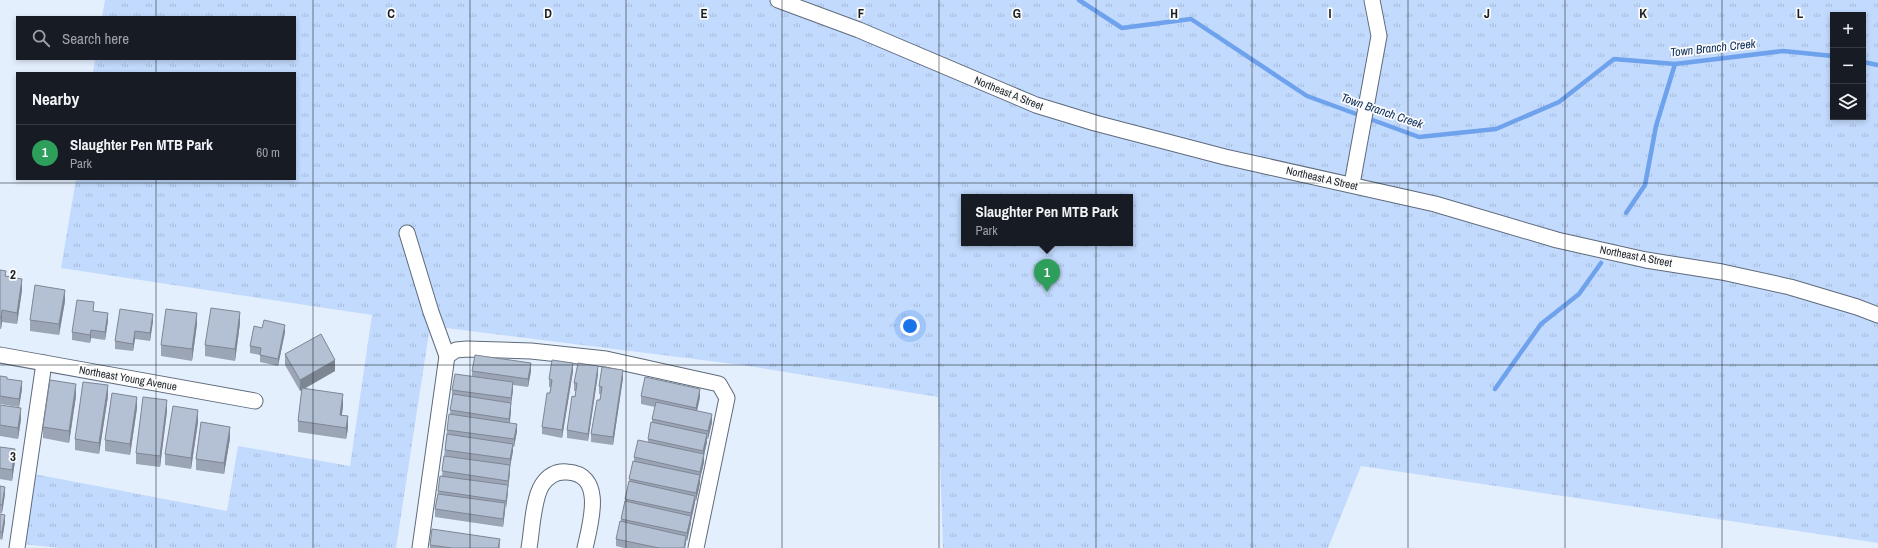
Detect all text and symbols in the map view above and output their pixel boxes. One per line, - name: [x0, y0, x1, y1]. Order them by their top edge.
- text: C: [387, 5, 395, 22]
- text: D: [544, 5, 552, 22]
- text: E: [700, 5, 708, 22]
- text: F: [858, 5, 865, 22]
- text: G: [1013, 5, 1021, 22]
- text: H: [1170, 5, 1178, 22]
- text: I: [1329, 5, 1332, 22]
- text: J: [1484, 5, 1490, 22]
- text: K: [1639, 5, 1647, 22]
- text: L: [1797, 5, 1804, 22]
- map controls: [1830, 12, 1866, 120]
- button: +: [1830, 12, 1866, 48]
- search box: [16, 16, 296, 60]
- icon: search: [30, 27, 52, 49]
- text: Search here: [62, 28, 129, 49]
- water label: Town Branch Creek: [1670, 35, 1757, 60]
- button: −: [1830, 48, 1866, 84]
- street label: Northeast A Street: [972, 73, 1046, 113]
- button: layers: [1830, 84, 1866, 120]
- text: Nearby: [32, 87, 79, 110]
- water label: Town Branch Creek: [1339, 89, 1426, 133]
- text: Slaughter Pen MTB Park: [70, 134, 213, 155]
- text: 1: [42, 144, 48, 161]
- text: 60 m: [256, 144, 280, 161]
- text: Park: [70, 155, 92, 172]
- street label: Northeast A Street: [1285, 163, 1360, 193]
- popup: [961, 194, 1133, 246]
- text: Slaughter Pen MTB Park: [976, 201, 1118, 222]
- text: Park: [976, 222, 997, 239]
- street label: Northeast A Street: [1599, 242, 1674, 270]
- pin: 1: [1034, 259, 1060, 292]
- text: 2: [10, 266, 16, 283]
- your location: [900, 316, 920, 336]
- street label: Northeast Young Avenue: [78, 362, 178, 394]
- text: 3: [10, 448, 16, 465]

